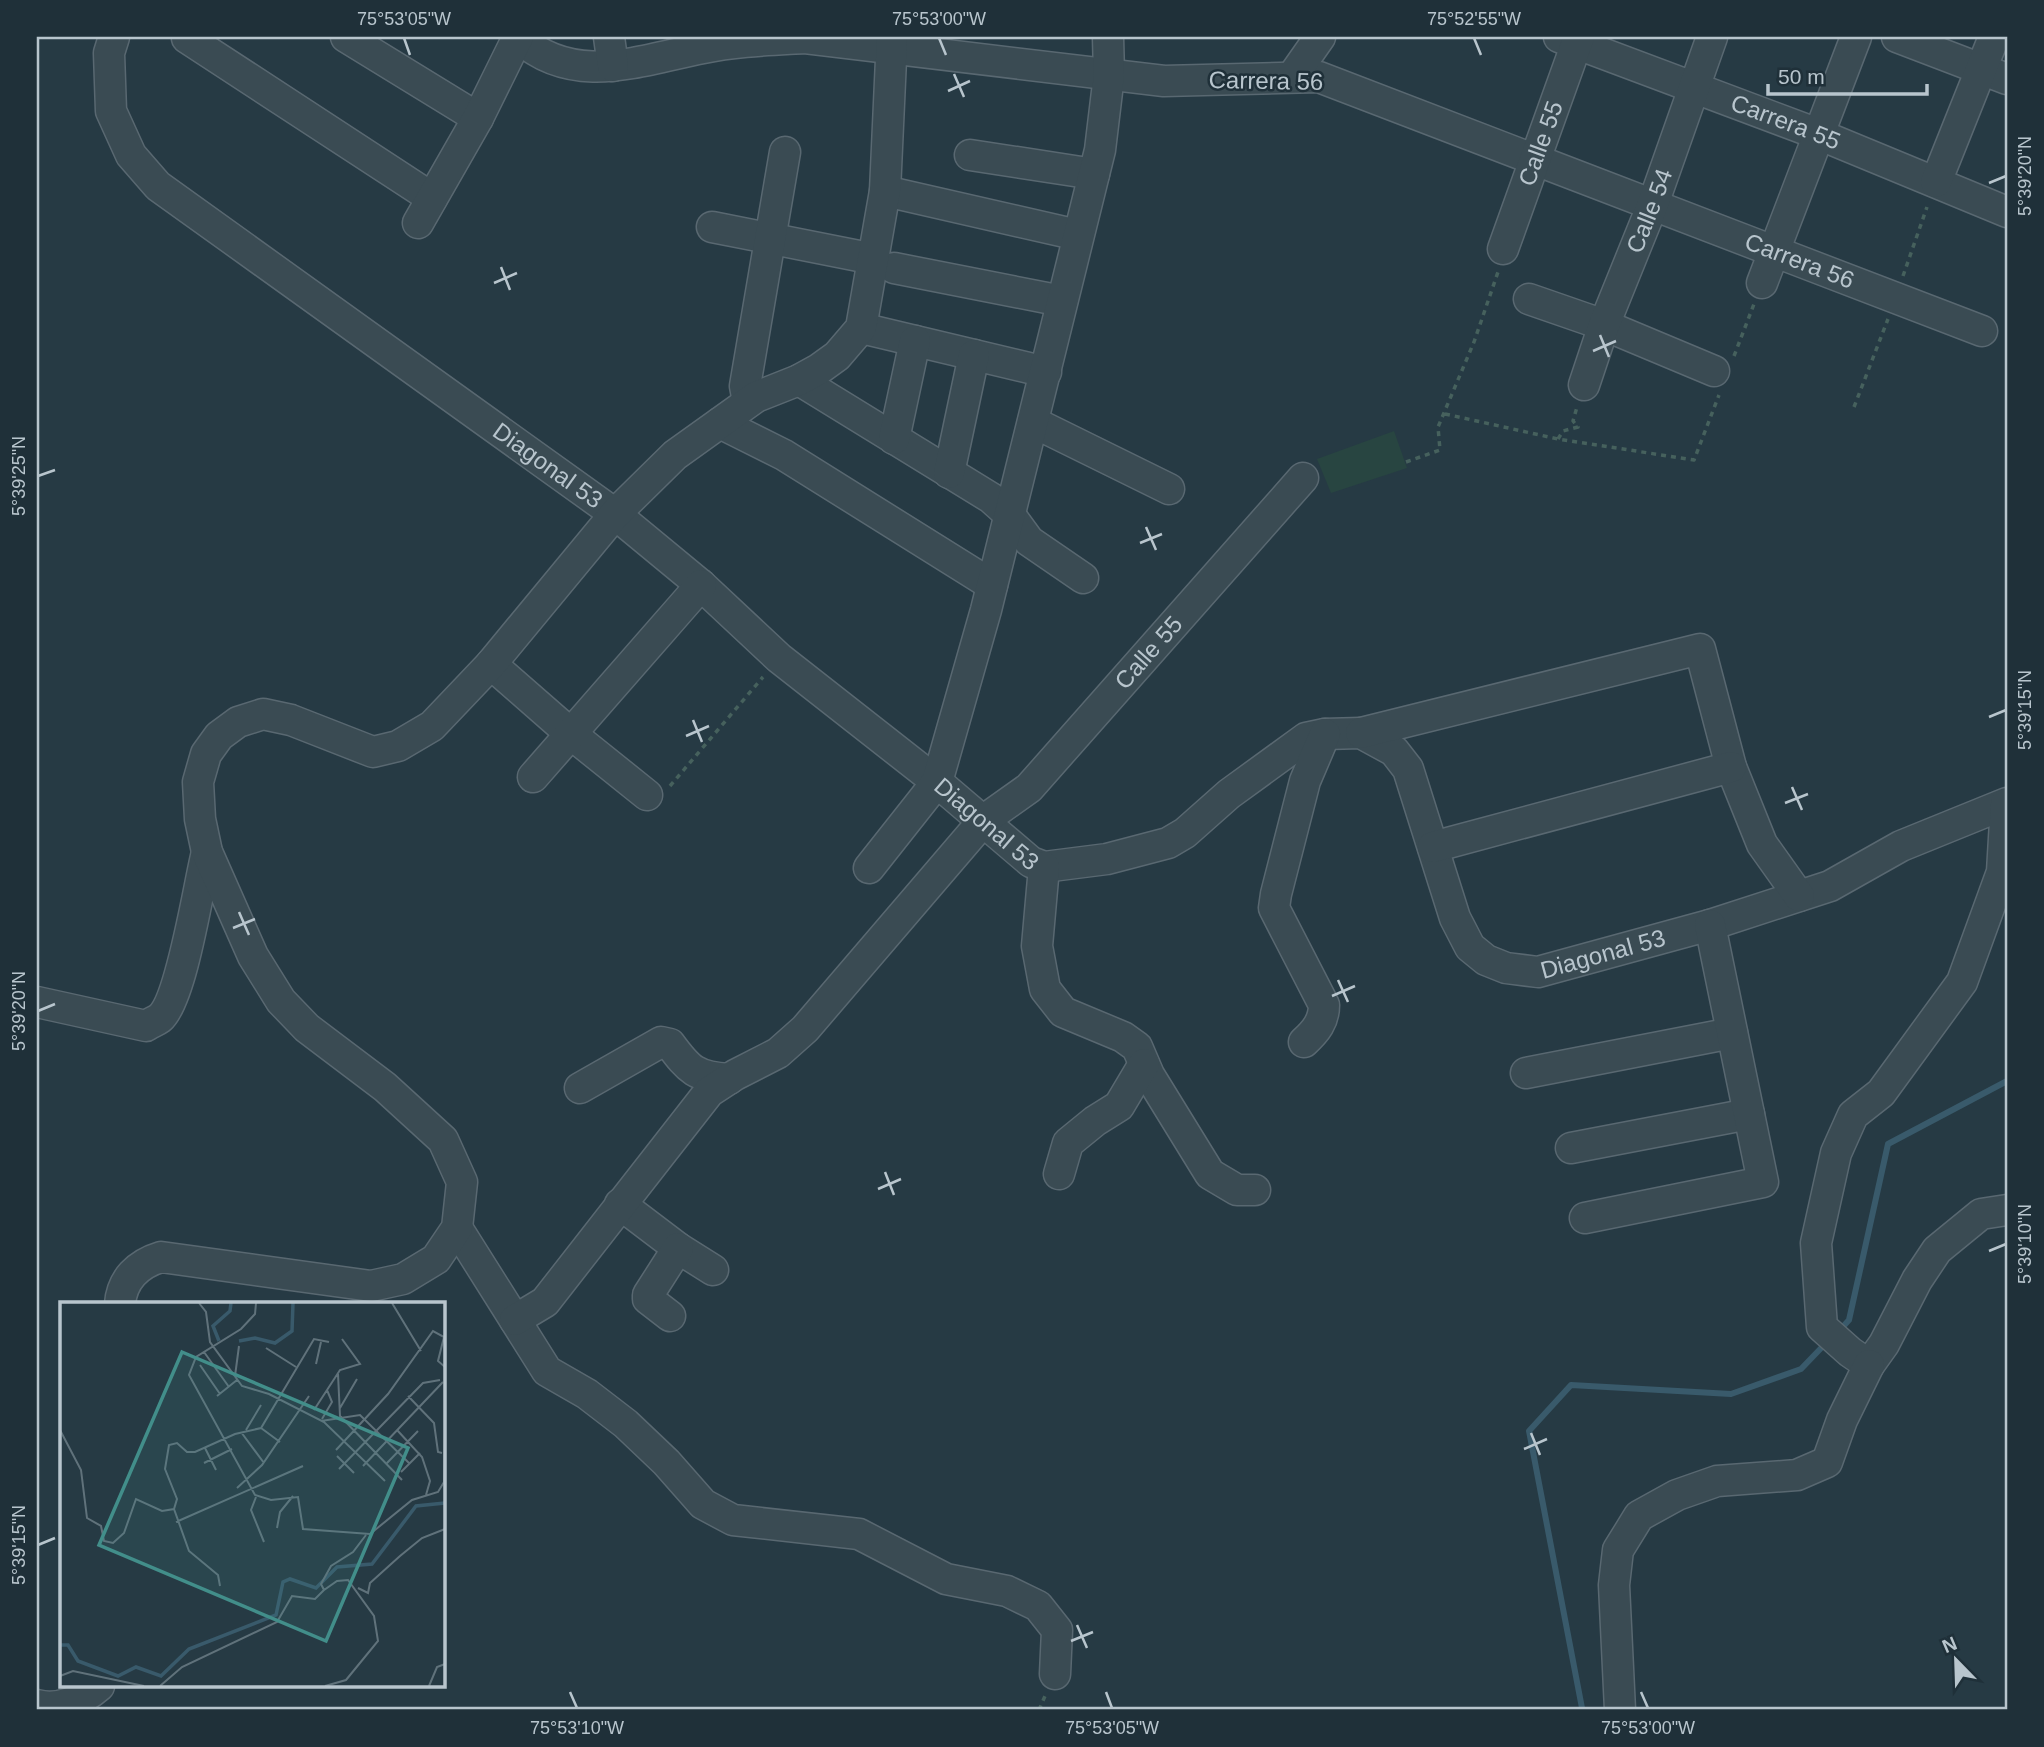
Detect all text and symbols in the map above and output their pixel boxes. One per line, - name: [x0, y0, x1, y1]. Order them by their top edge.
- text: 75°53'05"W: [357, 9, 451, 29]
- text: 75°53'00"W: [892, 9, 986, 29]
- text: 75°52'55"W: [1427, 9, 1521, 29]
- scale bar: [1768, 52, 1927, 96]
- text: 50 m: [1778, 65, 1825, 88]
- street label: Carrera 56: [1208, 66, 1324, 95]
- street label: Carrera 55: [1727, 89, 1844, 155]
- street label: Calle 55: [1513, 97, 1568, 189]
- text: 5°39'20"N: [2015, 136, 2035, 216]
- street label: Calle 54: [1621, 165, 1677, 257]
- street label: Carrera 56: [1741, 227, 1858, 294]
- street label: Diagonal 53: [488, 417, 608, 514]
- text: 5°39'25"N: [9, 436, 29, 516]
- street label: Calle 55: [1109, 610, 1188, 694]
- text: 5°39'15"N: [2015, 670, 2035, 750]
- street label: Diagonal 53: [929, 772, 1044, 876]
- street label: Diagonal 53: [1537, 924, 1668, 984]
- text: 5°39'20"N: [9, 971, 29, 1051]
- text: 5°39'10"N: [2015, 1204, 2035, 1284]
- inset map: [60, 1302, 444, 1688]
- text: 5°39'15"N: [9, 1505, 29, 1585]
- north arrow: [1922, 1624, 1992, 1694]
- text: N: [1939, 1632, 1960, 1657]
- text: 75°53'10"W: [530, 1718, 624, 1738]
- text: 75°53'05"W: [1065, 1718, 1159, 1738]
- text: 75°53'00"W: [1601, 1718, 1695, 1738]

